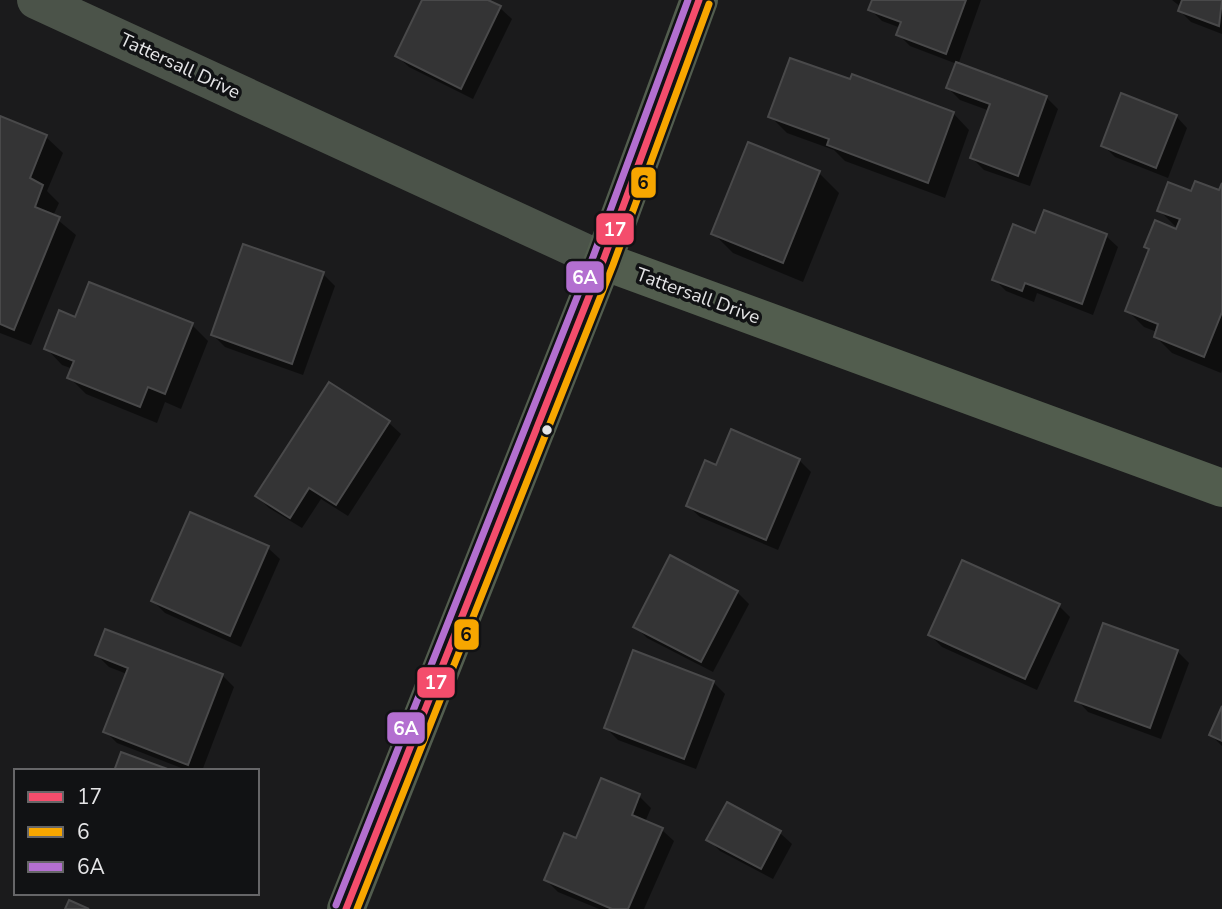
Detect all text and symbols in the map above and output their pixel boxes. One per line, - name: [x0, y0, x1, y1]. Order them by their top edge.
- street label: Tattersall Drive: [115, 27, 245, 105]
- line badge: 6: [630, 166, 657, 199]
- text: 6: [637, 170, 649, 196]
- line badge: 17: [595, 212, 635, 246]
- text: 17: [604, 217, 626, 243]
- line badge: 6A: [565, 260, 605, 294]
- street label: Tattersall Drive: [632, 262, 764, 330]
- text: 6A: [572, 265, 599, 291]
- unlabelled marker: [540, 423, 554, 437]
- line badge: 6: [453, 618, 480, 651]
- text: 6: [460, 622, 472, 648]
- line badge: 17: [416, 666, 456, 699]
- text: 17: [425, 670, 447, 696]
- line badge: 6A: [386, 711, 426, 745]
- text: 6A: [393, 716, 420, 742]
- legend: [14, 769, 259, 895]
- text: 17: [77, 783, 102, 811]
- text: 6: [77, 818, 90, 846]
- text: 6A: [77, 853, 105, 881]

